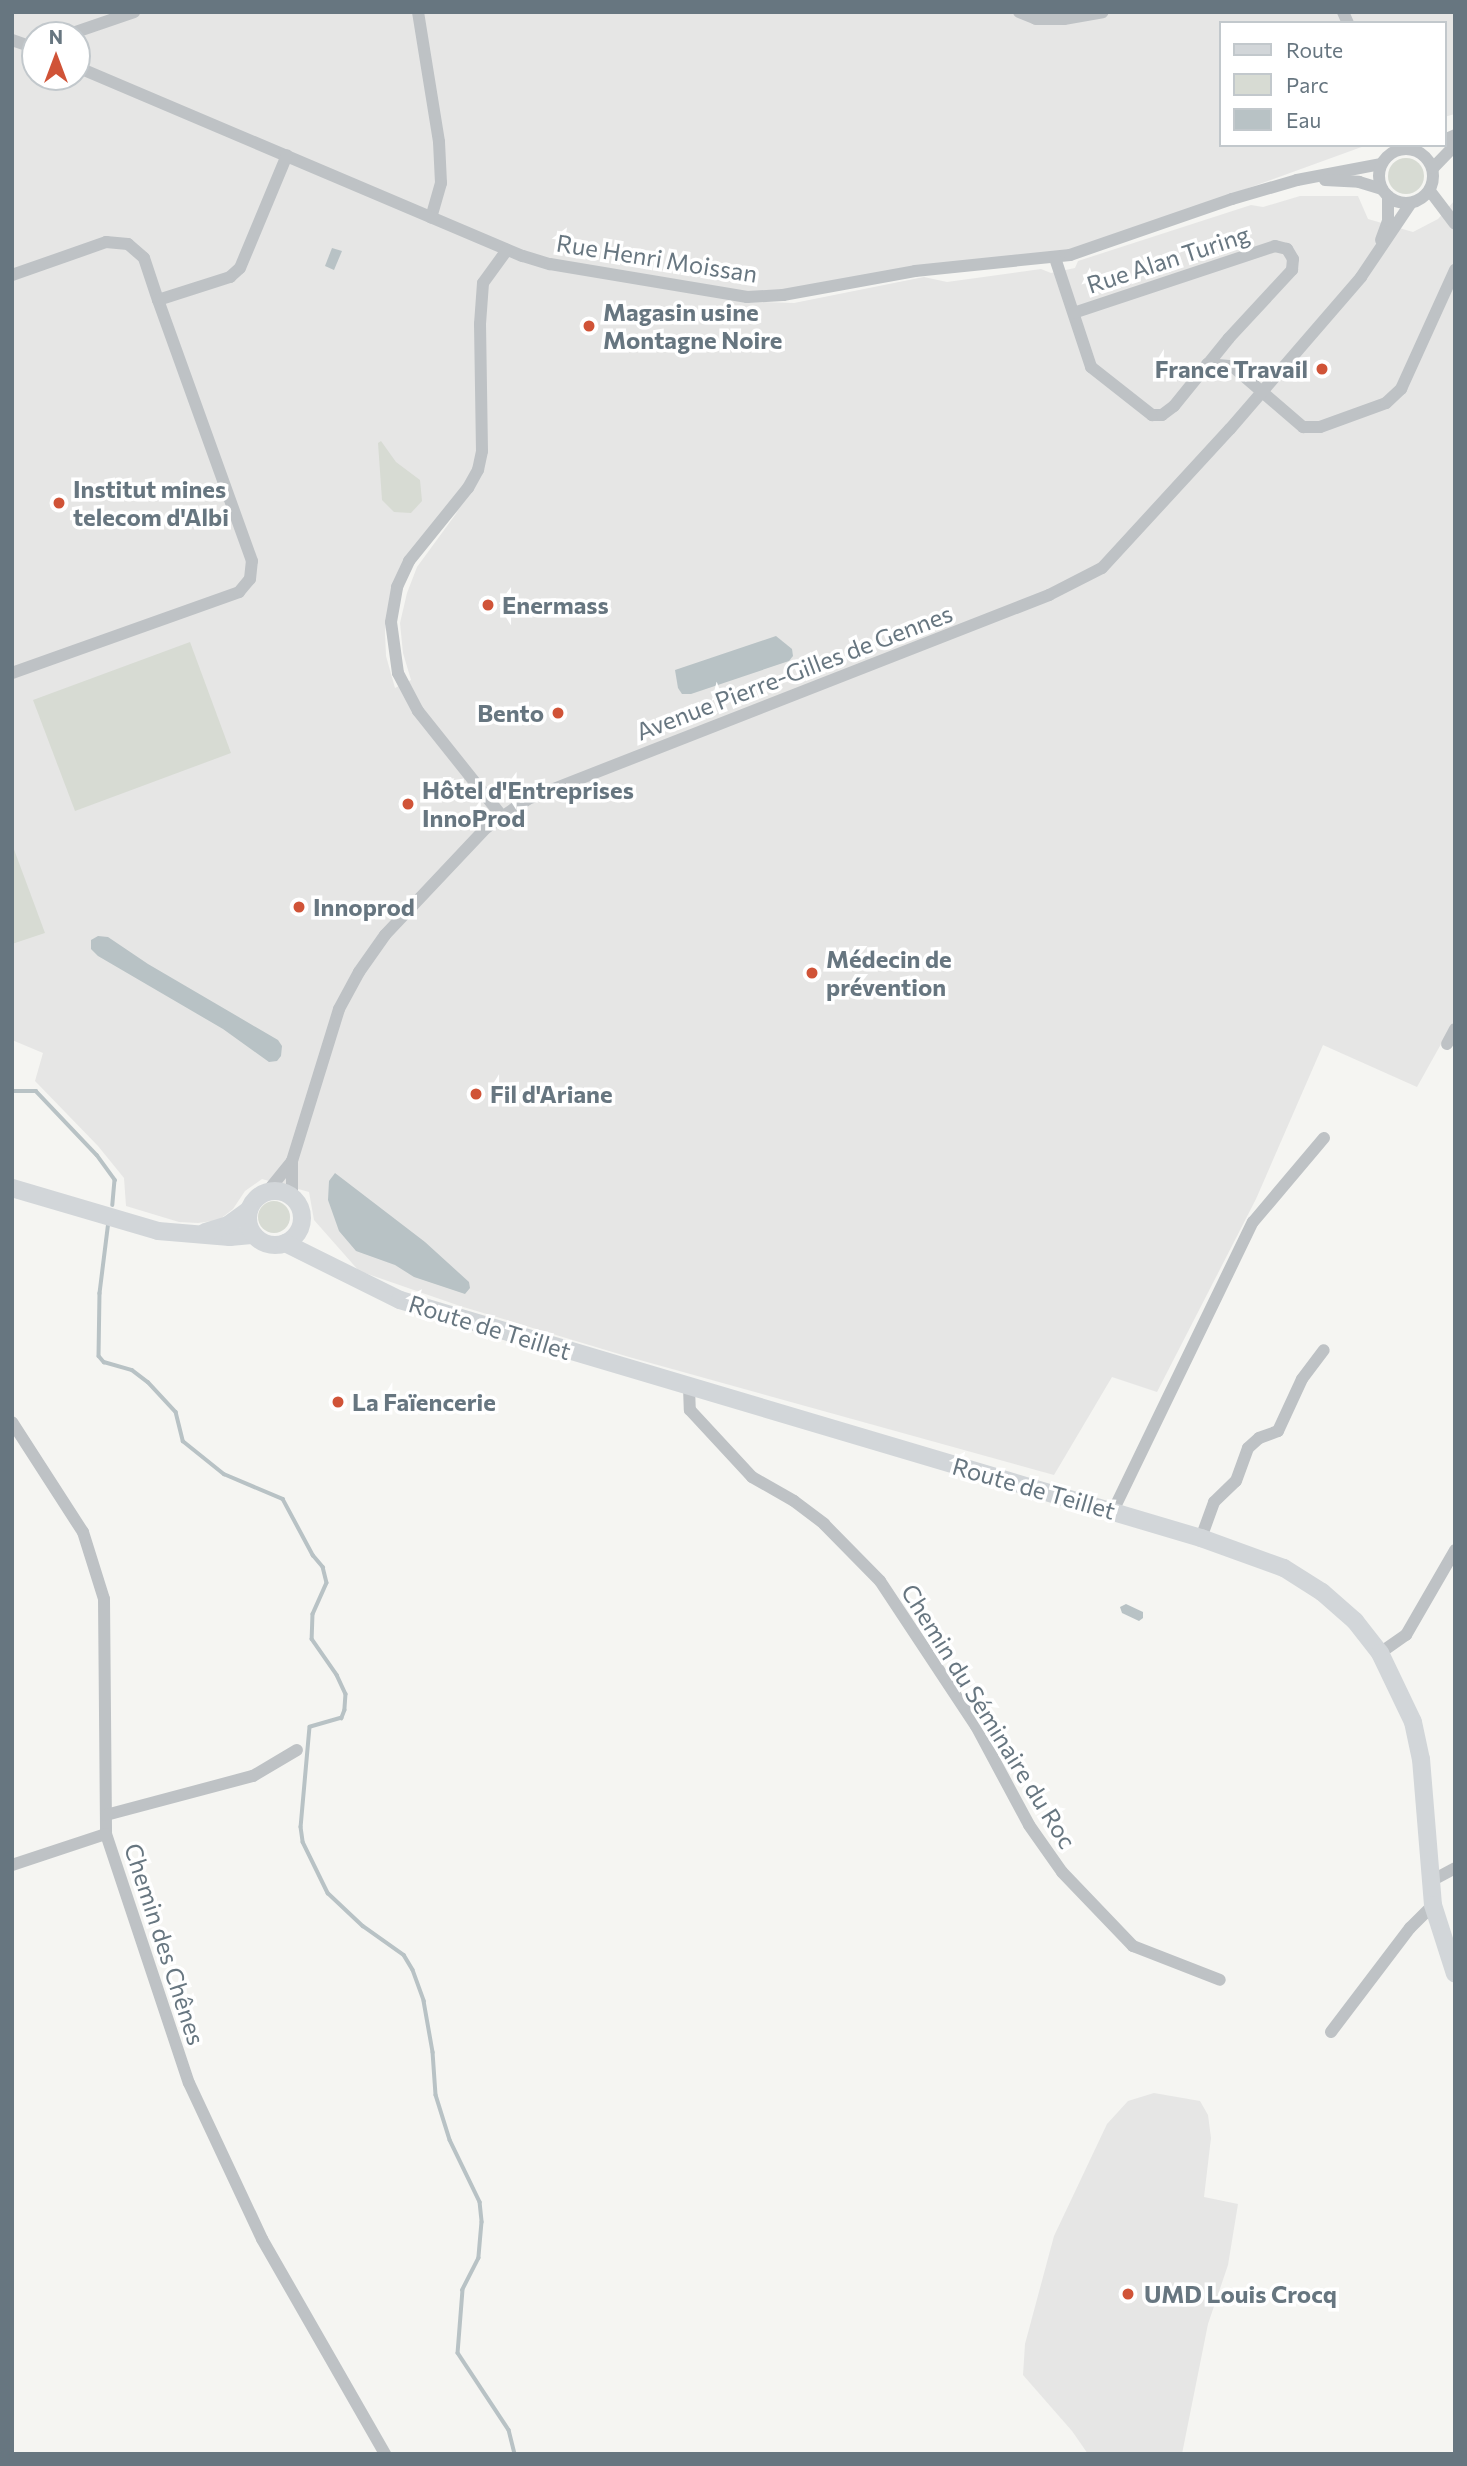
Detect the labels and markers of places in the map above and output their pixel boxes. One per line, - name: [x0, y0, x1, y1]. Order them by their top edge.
- place label: Magasin usine Montagne Noire: [603, 298, 783, 354]
- marker: Magasin usine Montagne Noire: [581, 318, 597, 334]
- place label: France Travail: [1155, 355, 1308, 383]
- marker: France Travail: [1314, 361, 1330, 377]
- place label: Institut mines telecom d'Albi: [73, 475, 229, 531]
- marker: Institut mines telecom d'Albi: [51, 495, 67, 511]
- place label: Enermass: [502, 591, 609, 619]
- marker: Enermass: [480, 597, 496, 613]
- place label: Bento: [477, 699, 544, 727]
- marker: Bento: [550, 705, 566, 721]
- place label: Hôtel d'Entreprises InnoProd: [422, 776, 634, 832]
- marker: Hôtel d'Entreprises InnoProd: [400, 796, 416, 812]
- place label: Innoprod: [313, 893, 415, 921]
- marker: Innoprod: [291, 899, 307, 915]
- place label: Médecin de prévention: [826, 945, 952, 1001]
- marker: Médecin de prévention: [804, 965, 820, 981]
- place label: Fil d'Ariane: [490, 1080, 613, 1108]
- marker: Fil d'Ariane: [468, 1086, 484, 1102]
- place label: La Faïencerie: [352, 1388, 496, 1416]
- marker: La Faïencerie: [330, 1394, 346, 1410]
- place label: UMD Louis Crocq: [1144, 2280, 1337, 2308]
- marker: UMD Louis Crocq: [1118, 2284, 1138, 2304]

